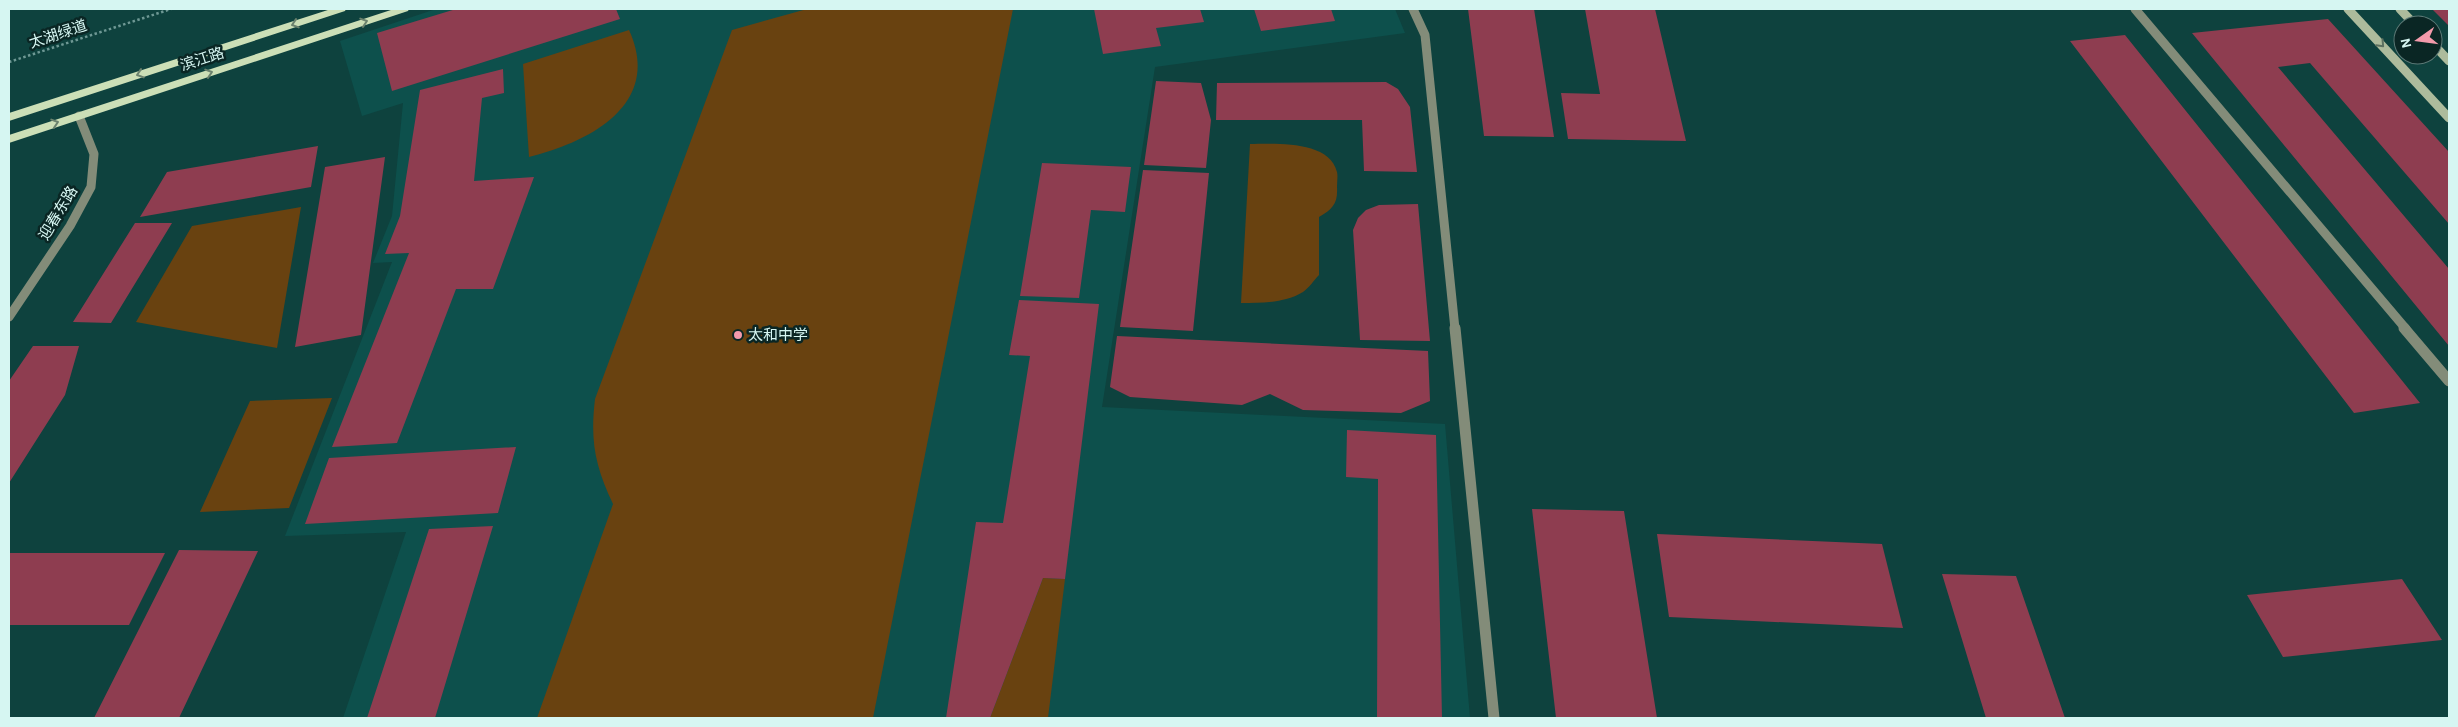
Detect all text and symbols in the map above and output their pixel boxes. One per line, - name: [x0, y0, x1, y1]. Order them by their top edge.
- north arrow: [2393, 15, 2443, 65]
- street label: 太湖绿道: [27, 17, 89, 51]
- one-way arrow: [291, 18, 300, 28]
- one-way arrow: [359, 18, 367, 28]
- text: N: [2398, 36, 2414, 49]
- one-way arrow: [2375, 39, 2384, 48]
- street label: 滨江路: [178, 44, 226, 74]
- one-way arrow: [137, 68, 145, 78]
- one-way arrow: [205, 68, 213, 78]
- one-way arrow: [50, 119, 59, 129]
- street label: 迎春东路: [36, 183, 80, 243]
- place label: 太和中学: [748, 327, 808, 343]
- marker: 太和中学: [732, 329, 744, 341]

